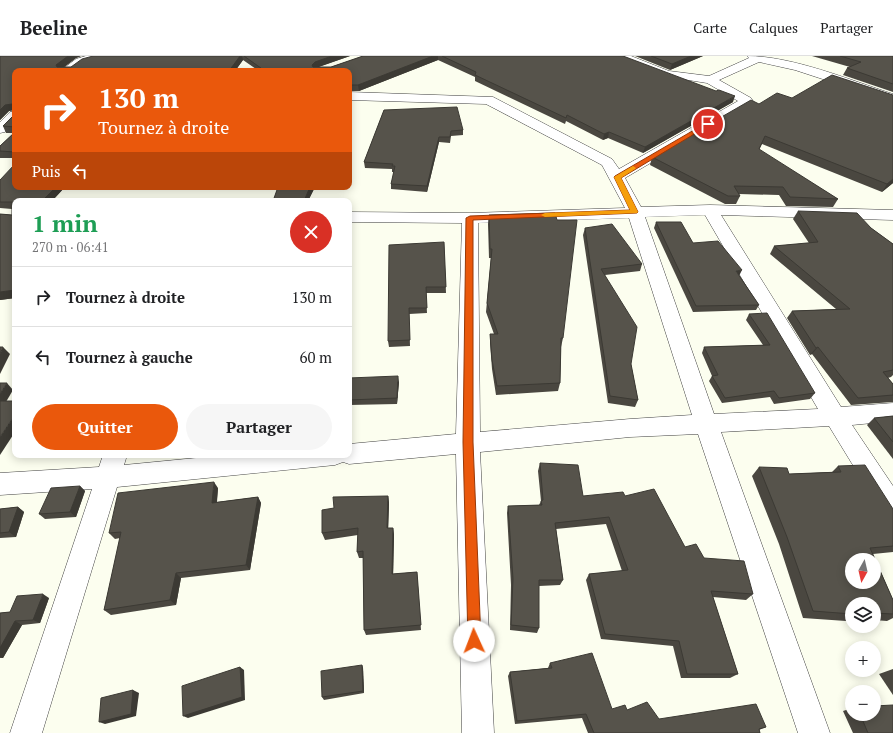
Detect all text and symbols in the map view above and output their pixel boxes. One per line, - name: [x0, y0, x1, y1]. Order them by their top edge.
- text: Beeline: [20, 15, 88, 40]
- text: Carte: [693, 18, 727, 37]
- text: Calques: [749, 18, 798, 37]
- text: Partager: [820, 18, 873, 37]
- text: 130 m: [98, 79, 179, 116]
- icon: right: [32, 84, 84, 136]
- pin: [691, 107, 725, 141]
- icon: arrive: [697, 113, 719, 135]
- text: Tournez à droite: [98, 115, 229, 139]
- icon: left: [69, 160, 91, 182]
- text: Puis: [32, 161, 61, 181]
- text: 1 min: [32, 207, 98, 239]
- button: close: [290, 211, 332, 253]
- text: 270 m · 06:41: [32, 238, 109, 256]
- icon: right: [32, 286, 54, 308]
- text: Tournez à droite: [66, 287, 185, 307]
- text: 130 m: [291, 287, 332, 307]
- icon: left: [32, 346, 54, 368]
- text: Tournez à gauche: [66, 347, 193, 367]
- text: 60 m: [299, 347, 332, 367]
- button: Quitter: [32, 404, 178, 450]
- button: Partager: [186, 404, 332, 450]
- north arrow: [845, 553, 881, 589]
- map controls: [845, 553, 881, 721]
- button: layers: [845, 597, 881, 633]
- position arrow: [453, 620, 495, 662]
- button: +: [845, 641, 881, 677]
- button: −: [845, 685, 881, 721]

